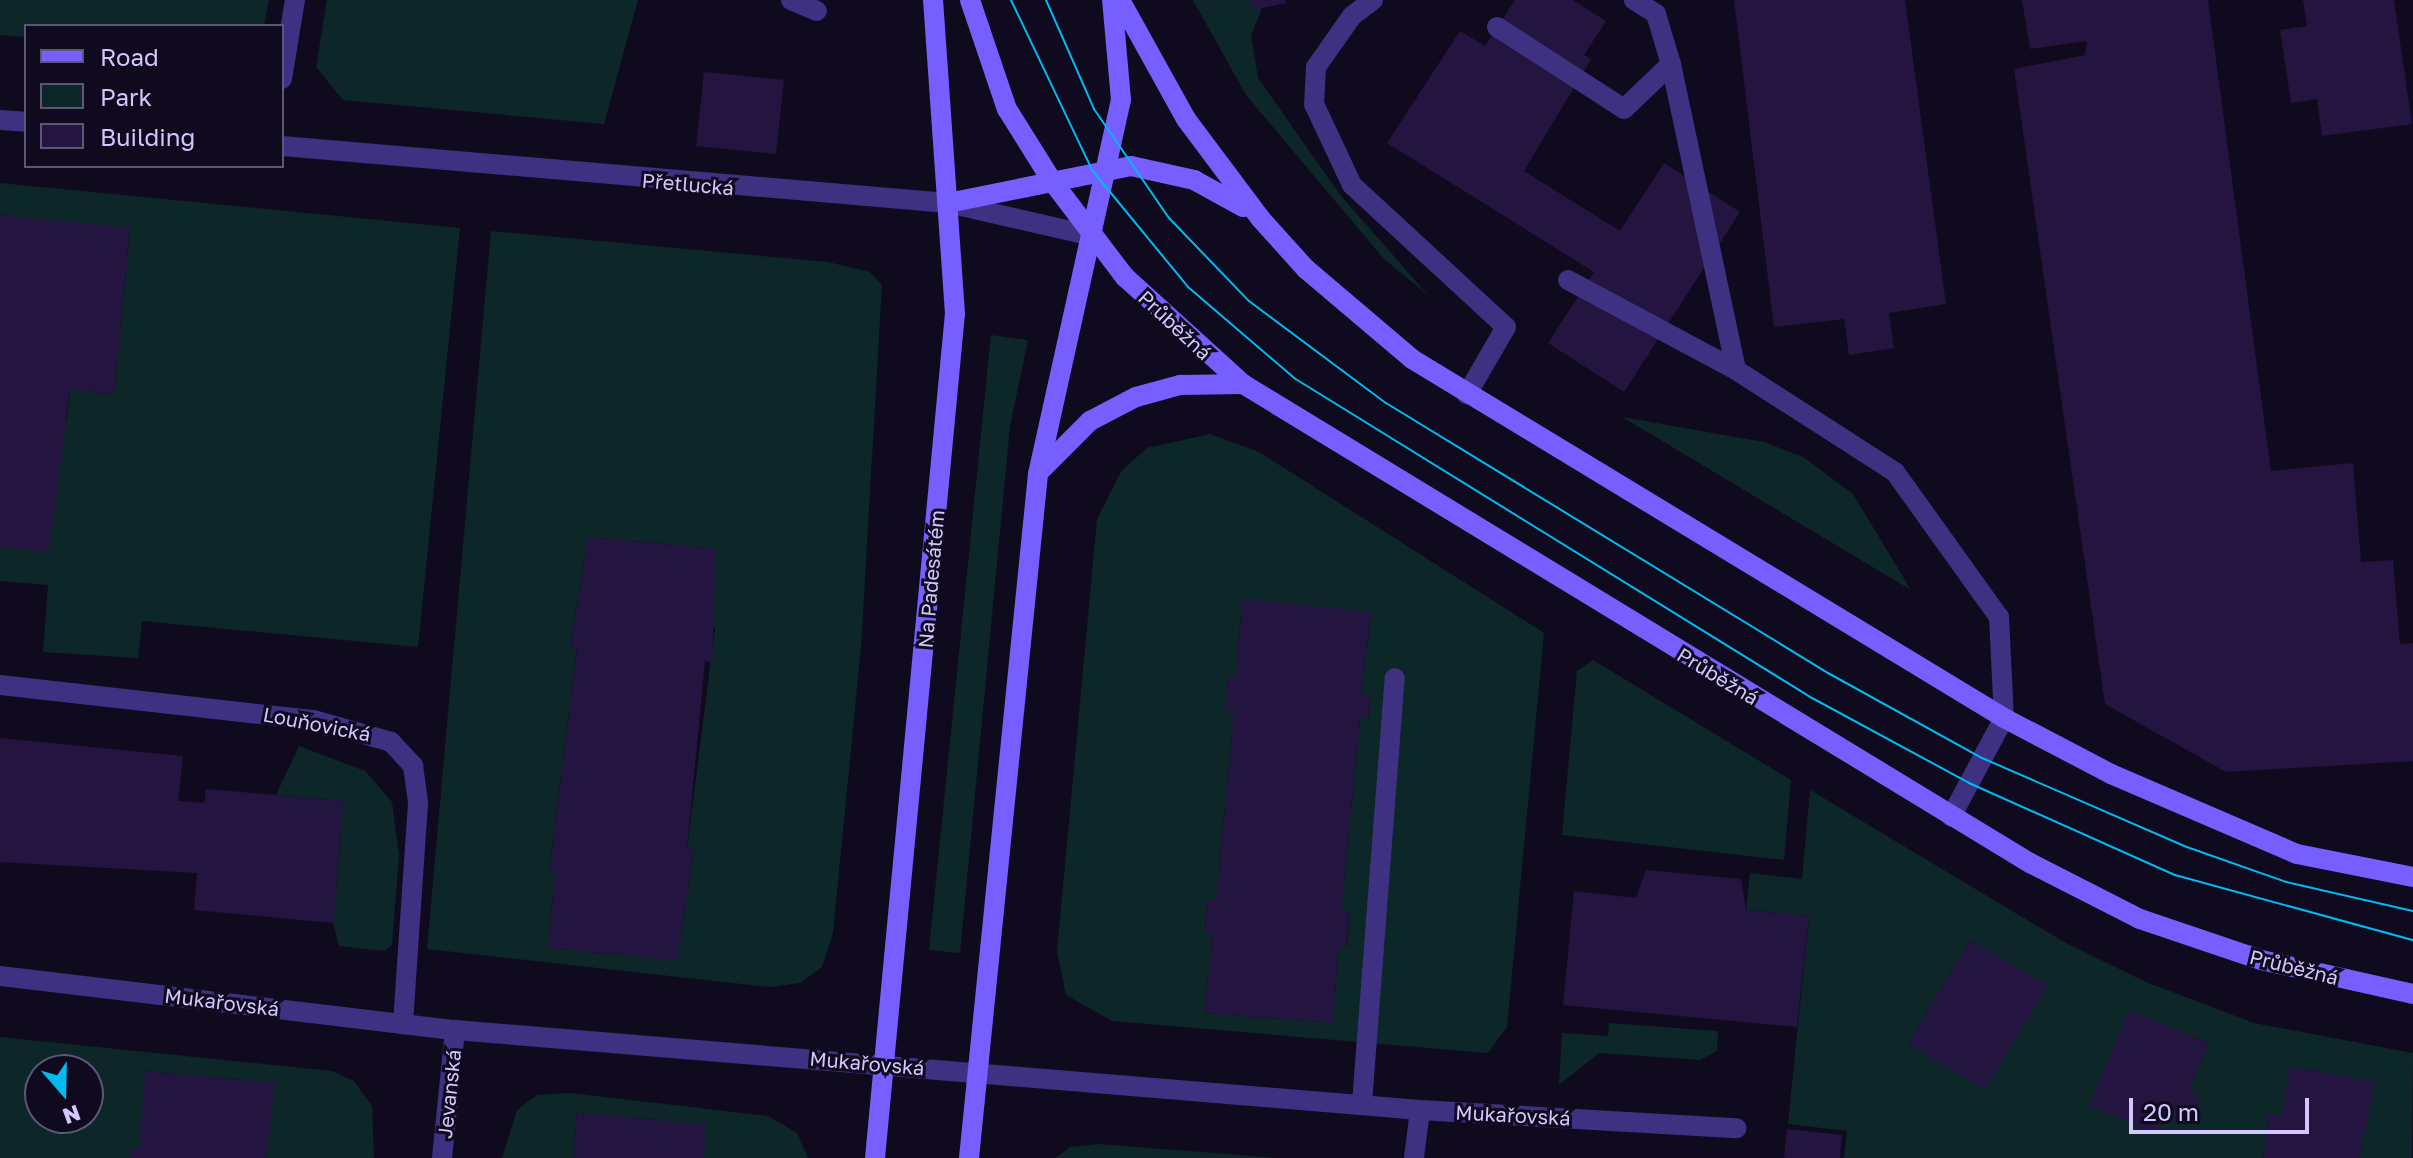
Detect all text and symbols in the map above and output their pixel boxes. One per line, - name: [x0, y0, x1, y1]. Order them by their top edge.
- legend: [24, 24, 284, 168]
- text: Road: [100, 42, 159, 71]
- text: Park: [100, 82, 152, 111]
- text: Building: [100, 122, 195, 151]
- street label: Přetlucká: [641, 168, 735, 200]
- street label: Průběžná: [1134, 285, 1216, 365]
- street label: Na Padesátém: [913, 509, 949, 649]
- street label: Průběžná: [1673, 642, 1763, 710]
- street label: Louňovická: [261, 702, 373, 746]
- street label: Průběžná: [2247, 944, 2341, 990]
- street label: Mukařovská: [163, 983, 281, 1021]
- street label: Mukařovská: [809, 1046, 925, 1080]
- street label: Jevanská: [432, 1048, 466, 1140]
- north arrow: [24, 1054, 104, 1134]
- scale bar: [2133, 1082, 2313, 1132]
- text: 20 m: [2143, 1097, 2199, 1126]
- text: N: [59, 1100, 84, 1131]
- street label: Mukařovská: [1455, 1100, 1571, 1130]

